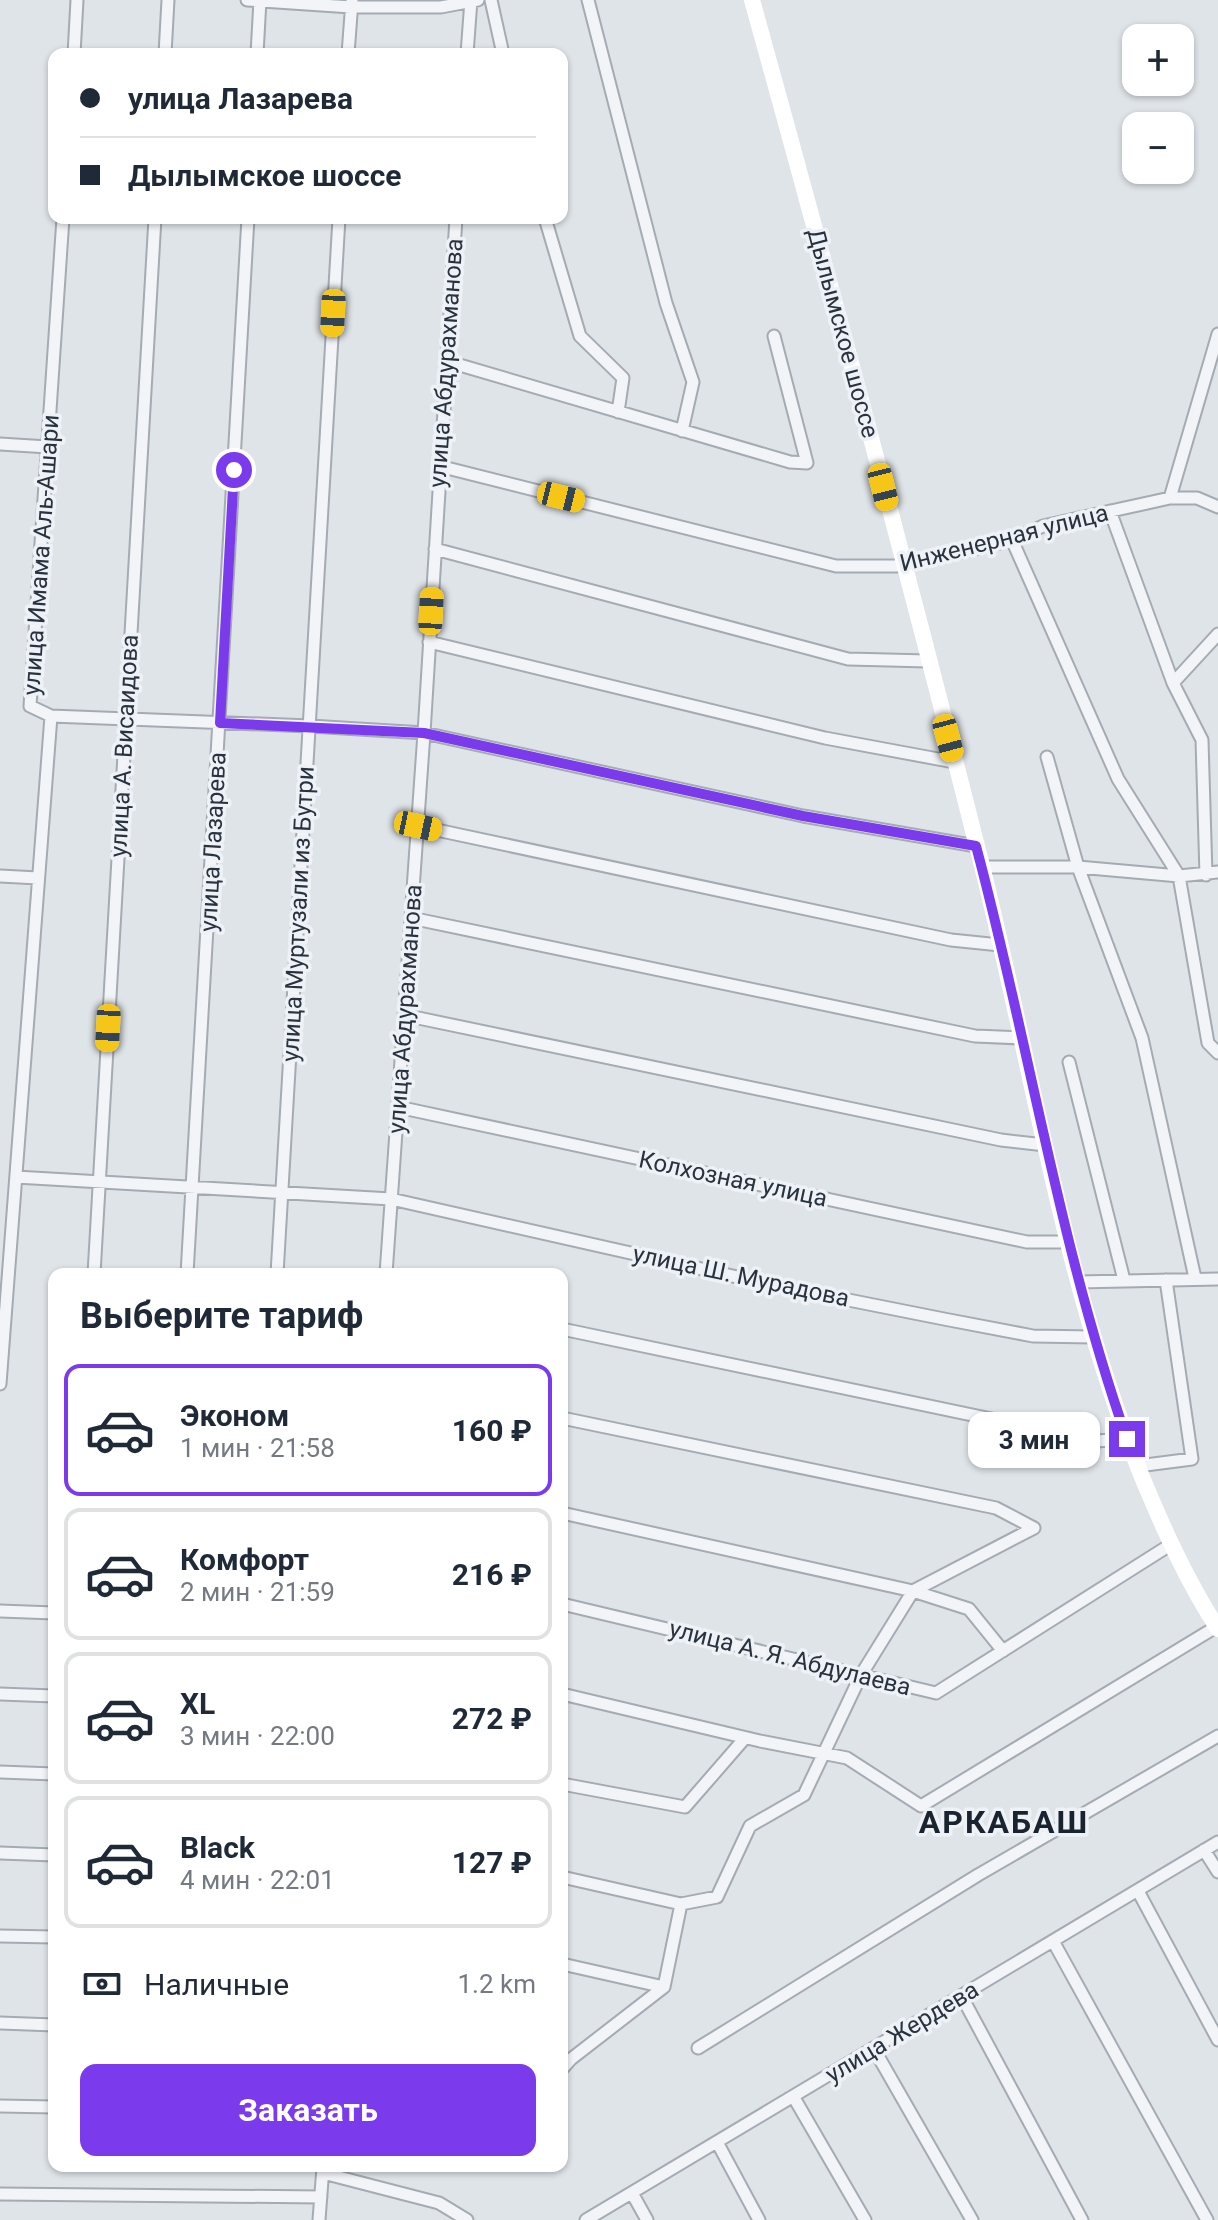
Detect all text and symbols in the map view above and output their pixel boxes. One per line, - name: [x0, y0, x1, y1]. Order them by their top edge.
- map controls: [1122, 24, 1194, 184]
- button: +: [1122, 24, 1194, 96]
- text: улица Лазарева: [128, 81, 353, 116]
- button: −: [1122, 112, 1194, 184]
- text: Дылымское шоссе: [128, 158, 401, 193]
- street label: Дылымское шоссе: [802, 225, 884, 441]
- street label: улица Абдурахманова: [423, 237, 469, 489]
- car: [320, 288, 346, 338]
- street label: улица Имама Аль-Ашари: [17, 414, 65, 696]
- route start: [216, 452, 252, 488]
- car: [866, 461, 900, 513]
- car: [535, 480, 587, 514]
- street label: Инженерная улица: [897, 499, 1111, 577]
- car: [418, 586, 444, 636]
- street label: улица А. Висаидова: [104, 634, 144, 858]
- car: [930, 712, 966, 764]
- street label: улица Лазарева: [194, 751, 232, 933]
- street label: улица Муртузали из Бутри: [276, 765, 320, 1063]
- car: [392, 809, 444, 843]
- street label: улица Абдурахманова: [382, 883, 428, 1135]
- car: [95, 1003, 121, 1053]
- street label: Колхозная улица: [636, 1145, 830, 1213]
- street label: улица Ш. Мурадова: [630, 1239, 852, 1313]
- text: Выберите тариф: [80, 1295, 363, 1337]
- icon: car: [84, 1394, 156, 1466]
- text: Эконом: [180, 1398, 289, 1433]
- callout: 3 мин: [967, 1411, 1099, 1467]
- text: 160 ₽: [452, 1413, 532, 1448]
- route end: [1109, 1421, 1145, 1457]
- text: 3 мин: [999, 1425, 1069, 1455]
- text: 1 мин · 21:58: [180, 1433, 335, 1463]
- icon: car: [84, 1538, 156, 1610]
- text: Комфорт: [180, 1542, 309, 1577]
- text: 216 ₽: [452, 1557, 532, 1592]
- text: 2 мин · 21:59: [180, 1577, 335, 1607]
- street label: улица А. Я. Абдулаева: [666, 1614, 914, 1702]
- icon: car: [84, 1682, 156, 1754]
- text: XL: [180, 1686, 215, 1721]
- text: 272 ₽: [452, 1701, 532, 1736]
- text: 3 мин · 22:00: [180, 1721, 335, 1751]
- district label: АРКАБАШ: [919, 1803, 1089, 1841]
- icon: car: [84, 1826, 156, 1898]
- text: Black: [180, 1830, 255, 1865]
- text: 127 ₽: [452, 1845, 532, 1880]
- text: 4 мин · 22:01: [180, 1865, 335, 1895]
- icon: cash: [80, 1962, 124, 2006]
- text: Наличные: [144, 1967, 289, 2002]
- text: 1.2 km: [457, 1969, 536, 1999]
- street label: улица Жердева: [821, 1975, 983, 2089]
- button: Заказать: [80, 2064, 536, 2156]

